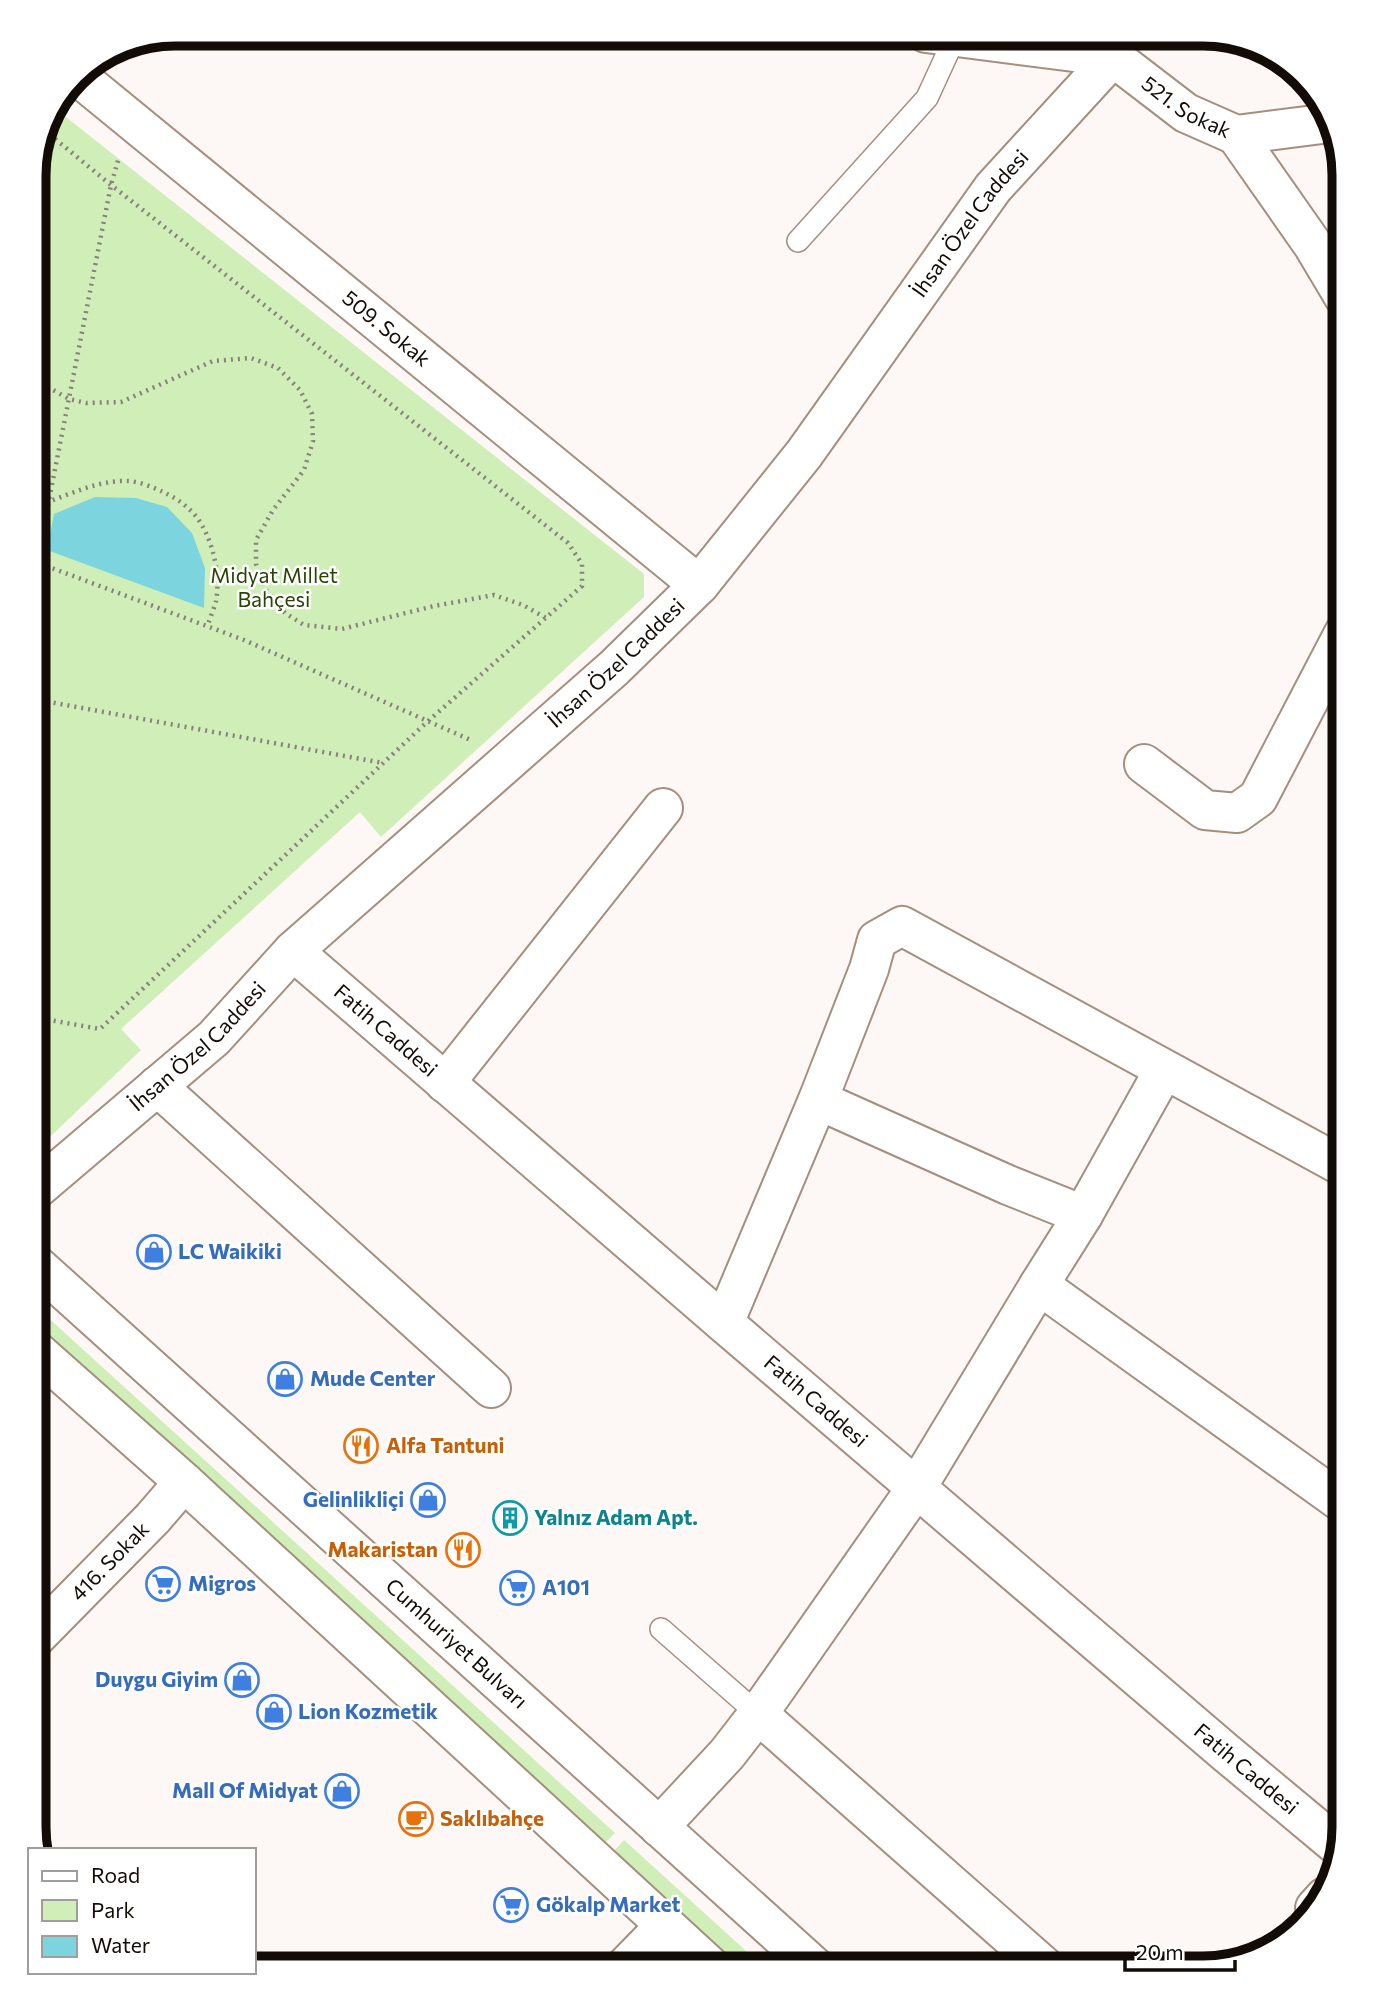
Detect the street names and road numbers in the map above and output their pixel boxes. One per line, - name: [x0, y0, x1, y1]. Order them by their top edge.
- street label: 521. Sokak: [1137, 70, 1235, 142]
- street label: İhsan Özel Caddesi: [906, 144, 1033, 301]
- street label: 509. Sokak: [338, 284, 436, 371]
- street label: İhsan Özel Caddesi: [542, 592, 689, 732]
- street label: İhsan Özel Caddesi: [124, 976, 270, 1116]
- street label: Fatih Caddesi: [330, 978, 443, 1081]
- street label: Fatih Caddesi: [760, 1349, 874, 1452]
- street label: 416. Sokak: [65, 1516, 153, 1605]
- street label: Cumhuriyet Bulvarı: [381, 1572, 533, 1713]
- street label: Fatih Caddesi: [1190, 1717, 1304, 1819]

